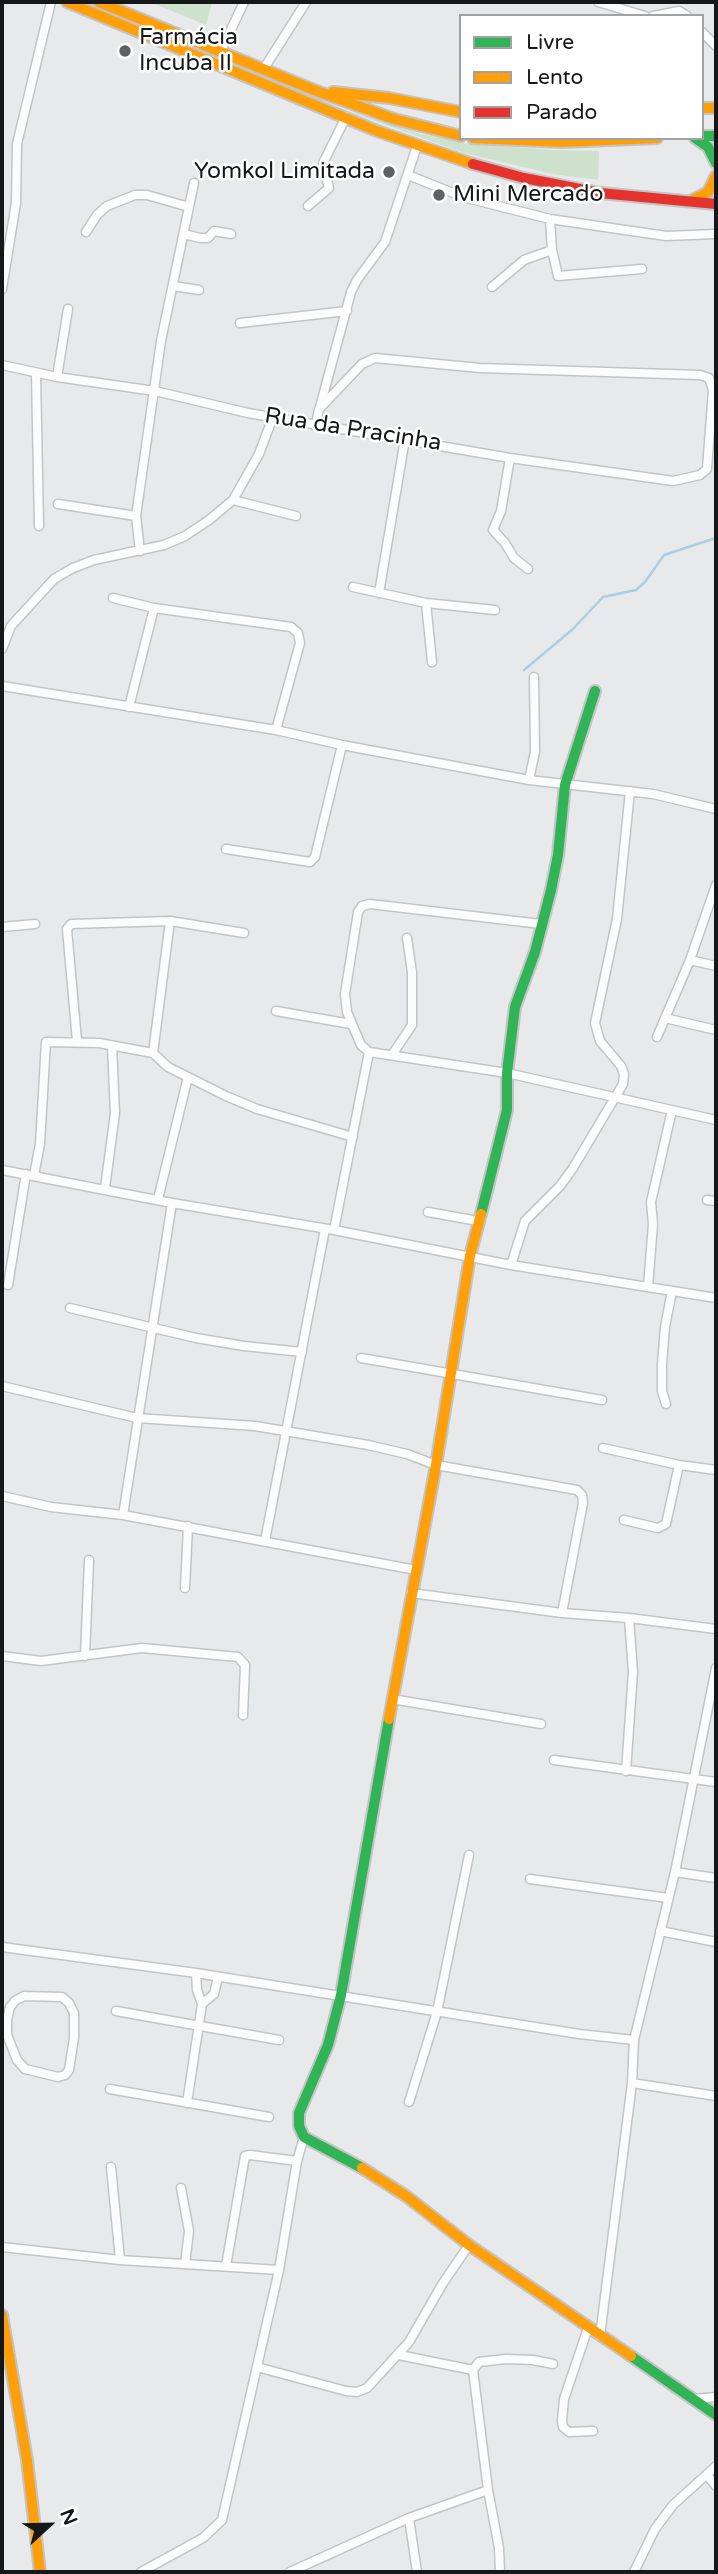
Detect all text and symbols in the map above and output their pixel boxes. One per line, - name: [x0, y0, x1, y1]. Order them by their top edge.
- legend: [459, 14, 704, 140]
- place label: Farmácia Incuba II: [139, 24, 238, 78]
- text: Livre: [526, 30, 574, 55]
- marker: Farmácia Incuba II: [117, 43, 133, 59]
- text: Lento: [526, 65, 583, 90]
- text: Parado: [526, 100, 597, 125]
- place label: Yomkol Limitada: [194, 158, 375, 186]
- marker: Yomkol Limitada: [381, 164, 397, 180]
- place label: Mini Mercado: [453, 181, 603, 209]
- marker: Mini Mercado: [431, 187, 447, 203]
- street label: Rua da Pracinha: [263, 402, 443, 458]
- north arrow: [14, 2490, 84, 2560]
- text: N: [55, 2506, 82, 2528]

